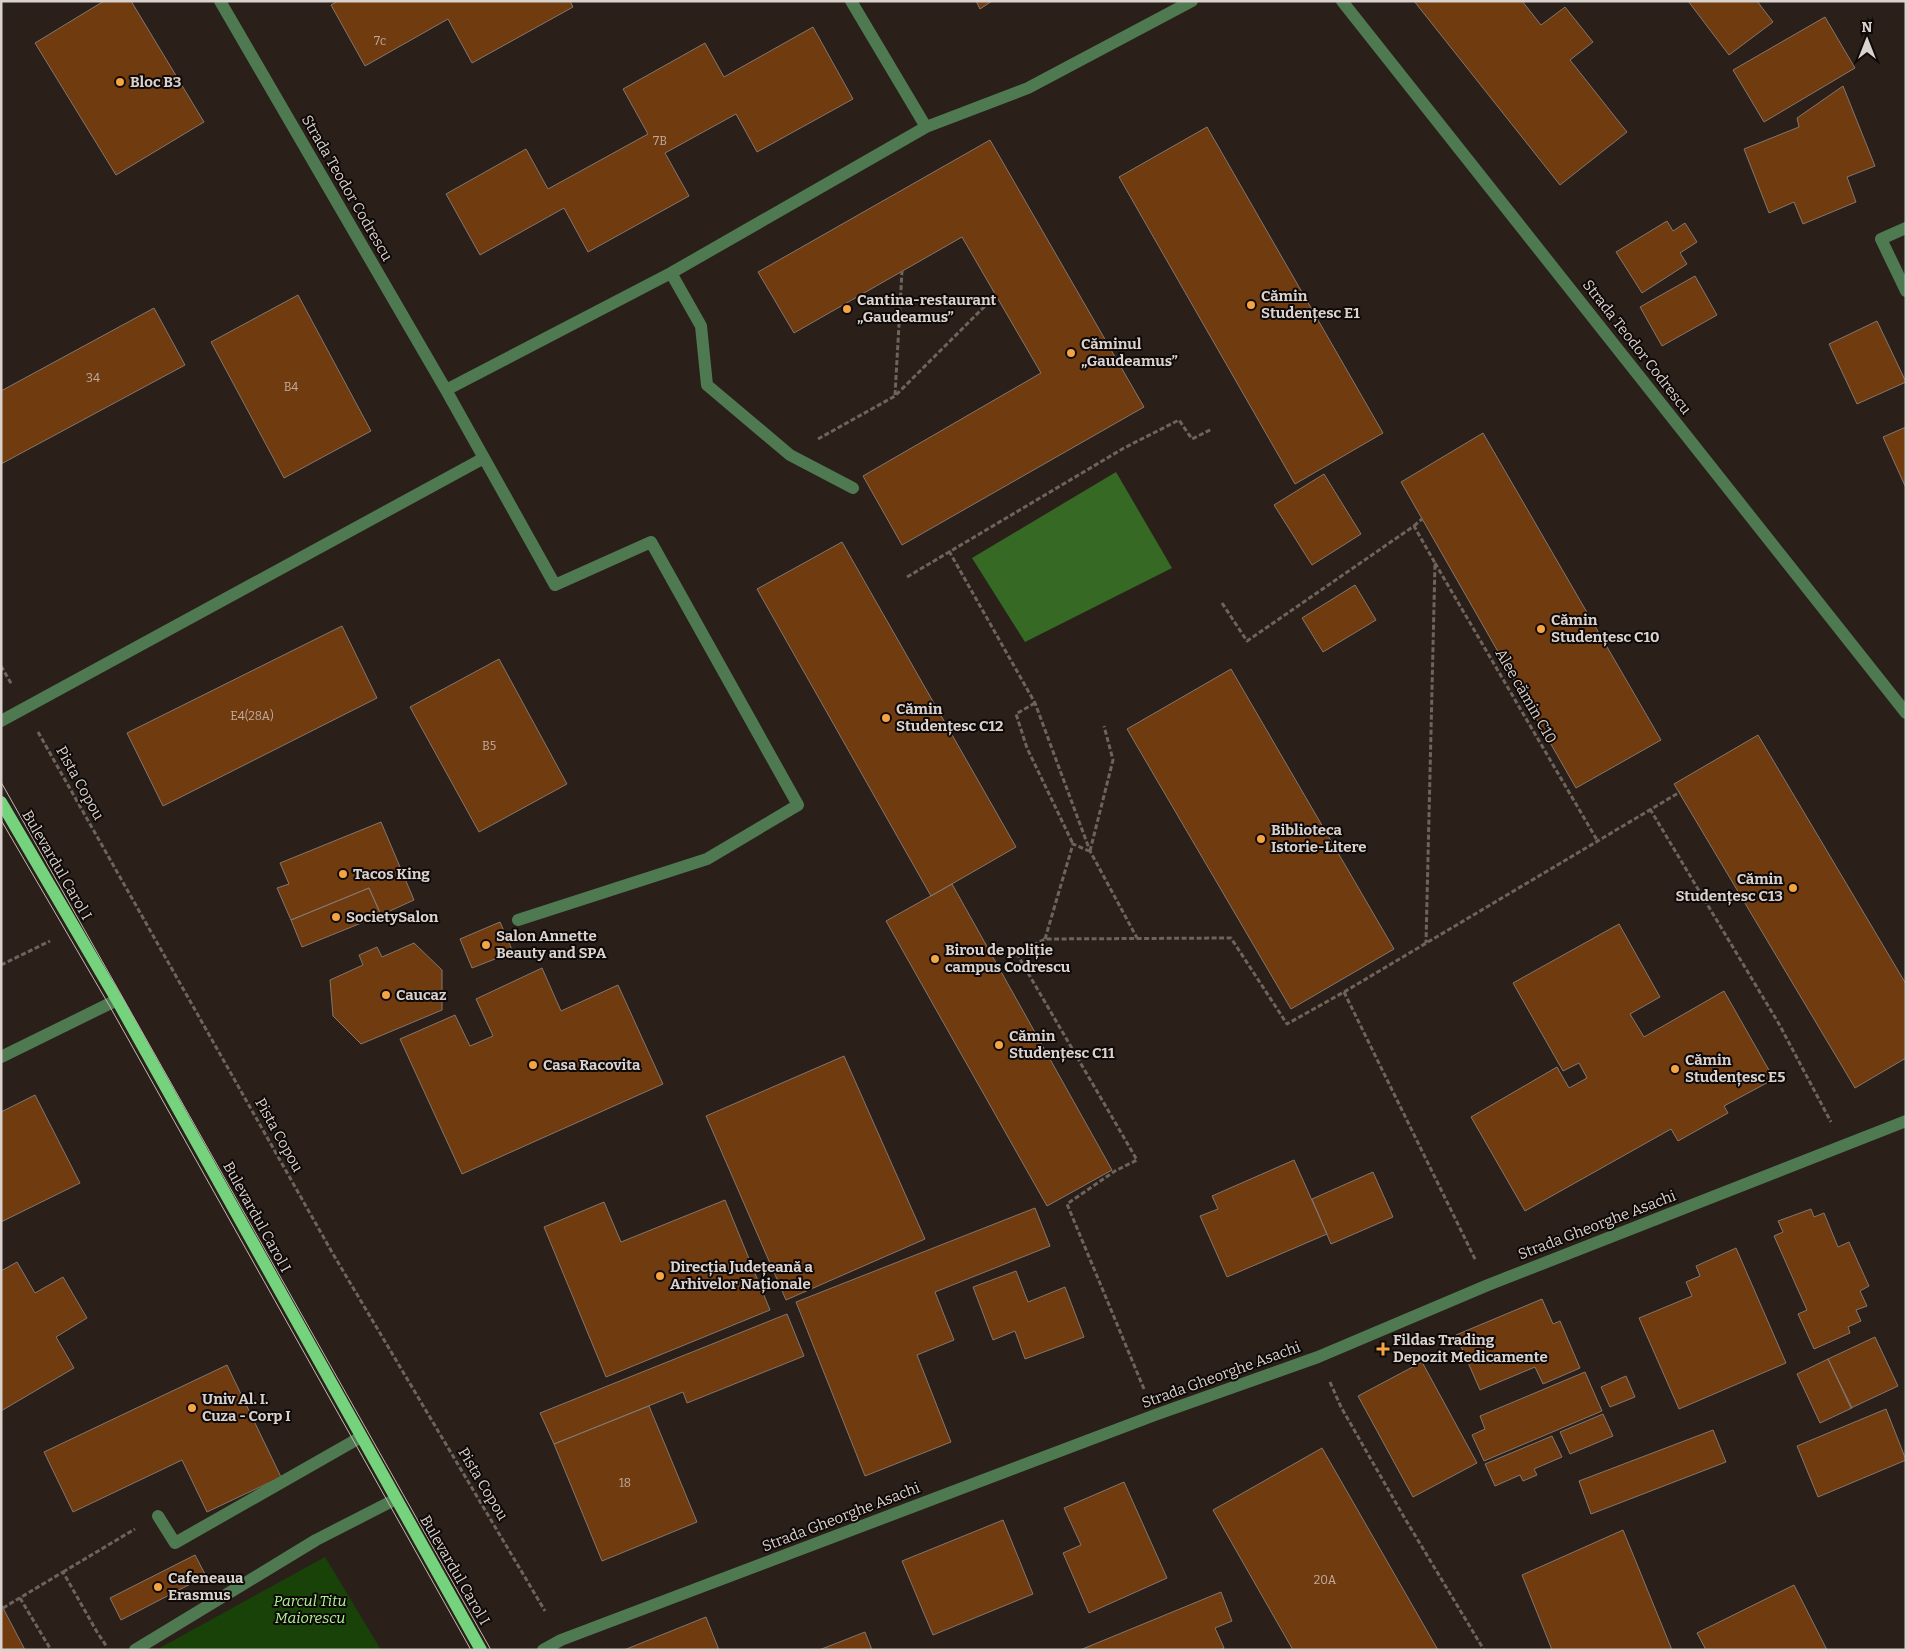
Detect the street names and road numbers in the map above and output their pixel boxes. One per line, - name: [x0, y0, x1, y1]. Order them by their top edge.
- street label: Strada Teodor Codrescu: [298, 112, 396, 264]
- street label: Strada Teodor Codrescu: [1579, 276, 1695, 418]
- street label: Alee cămin C10: [1492, 645, 1560, 747]
- street label: Pista Copou: [52, 743, 108, 823]
- street label: Bulevardul Carol I: [18, 807, 96, 923]
- street label: Pista Copou: [251, 1095, 307, 1175]
- street label: Bulevardul Carol I: [219, 1159, 295, 1275]
- street label: Strada Gheorghe Asachi: [1516, 1186, 1679, 1263]
- street label: Strada Gheorghe Asachi: [1139, 1338, 1303, 1412]
- street label: Pista Copou: [454, 1444, 512, 1524]
- street label: Strada Gheorghe Asachi: [760, 1478, 923, 1555]
- street label: Bulevardul Carol I: [416, 1512, 494, 1628]

